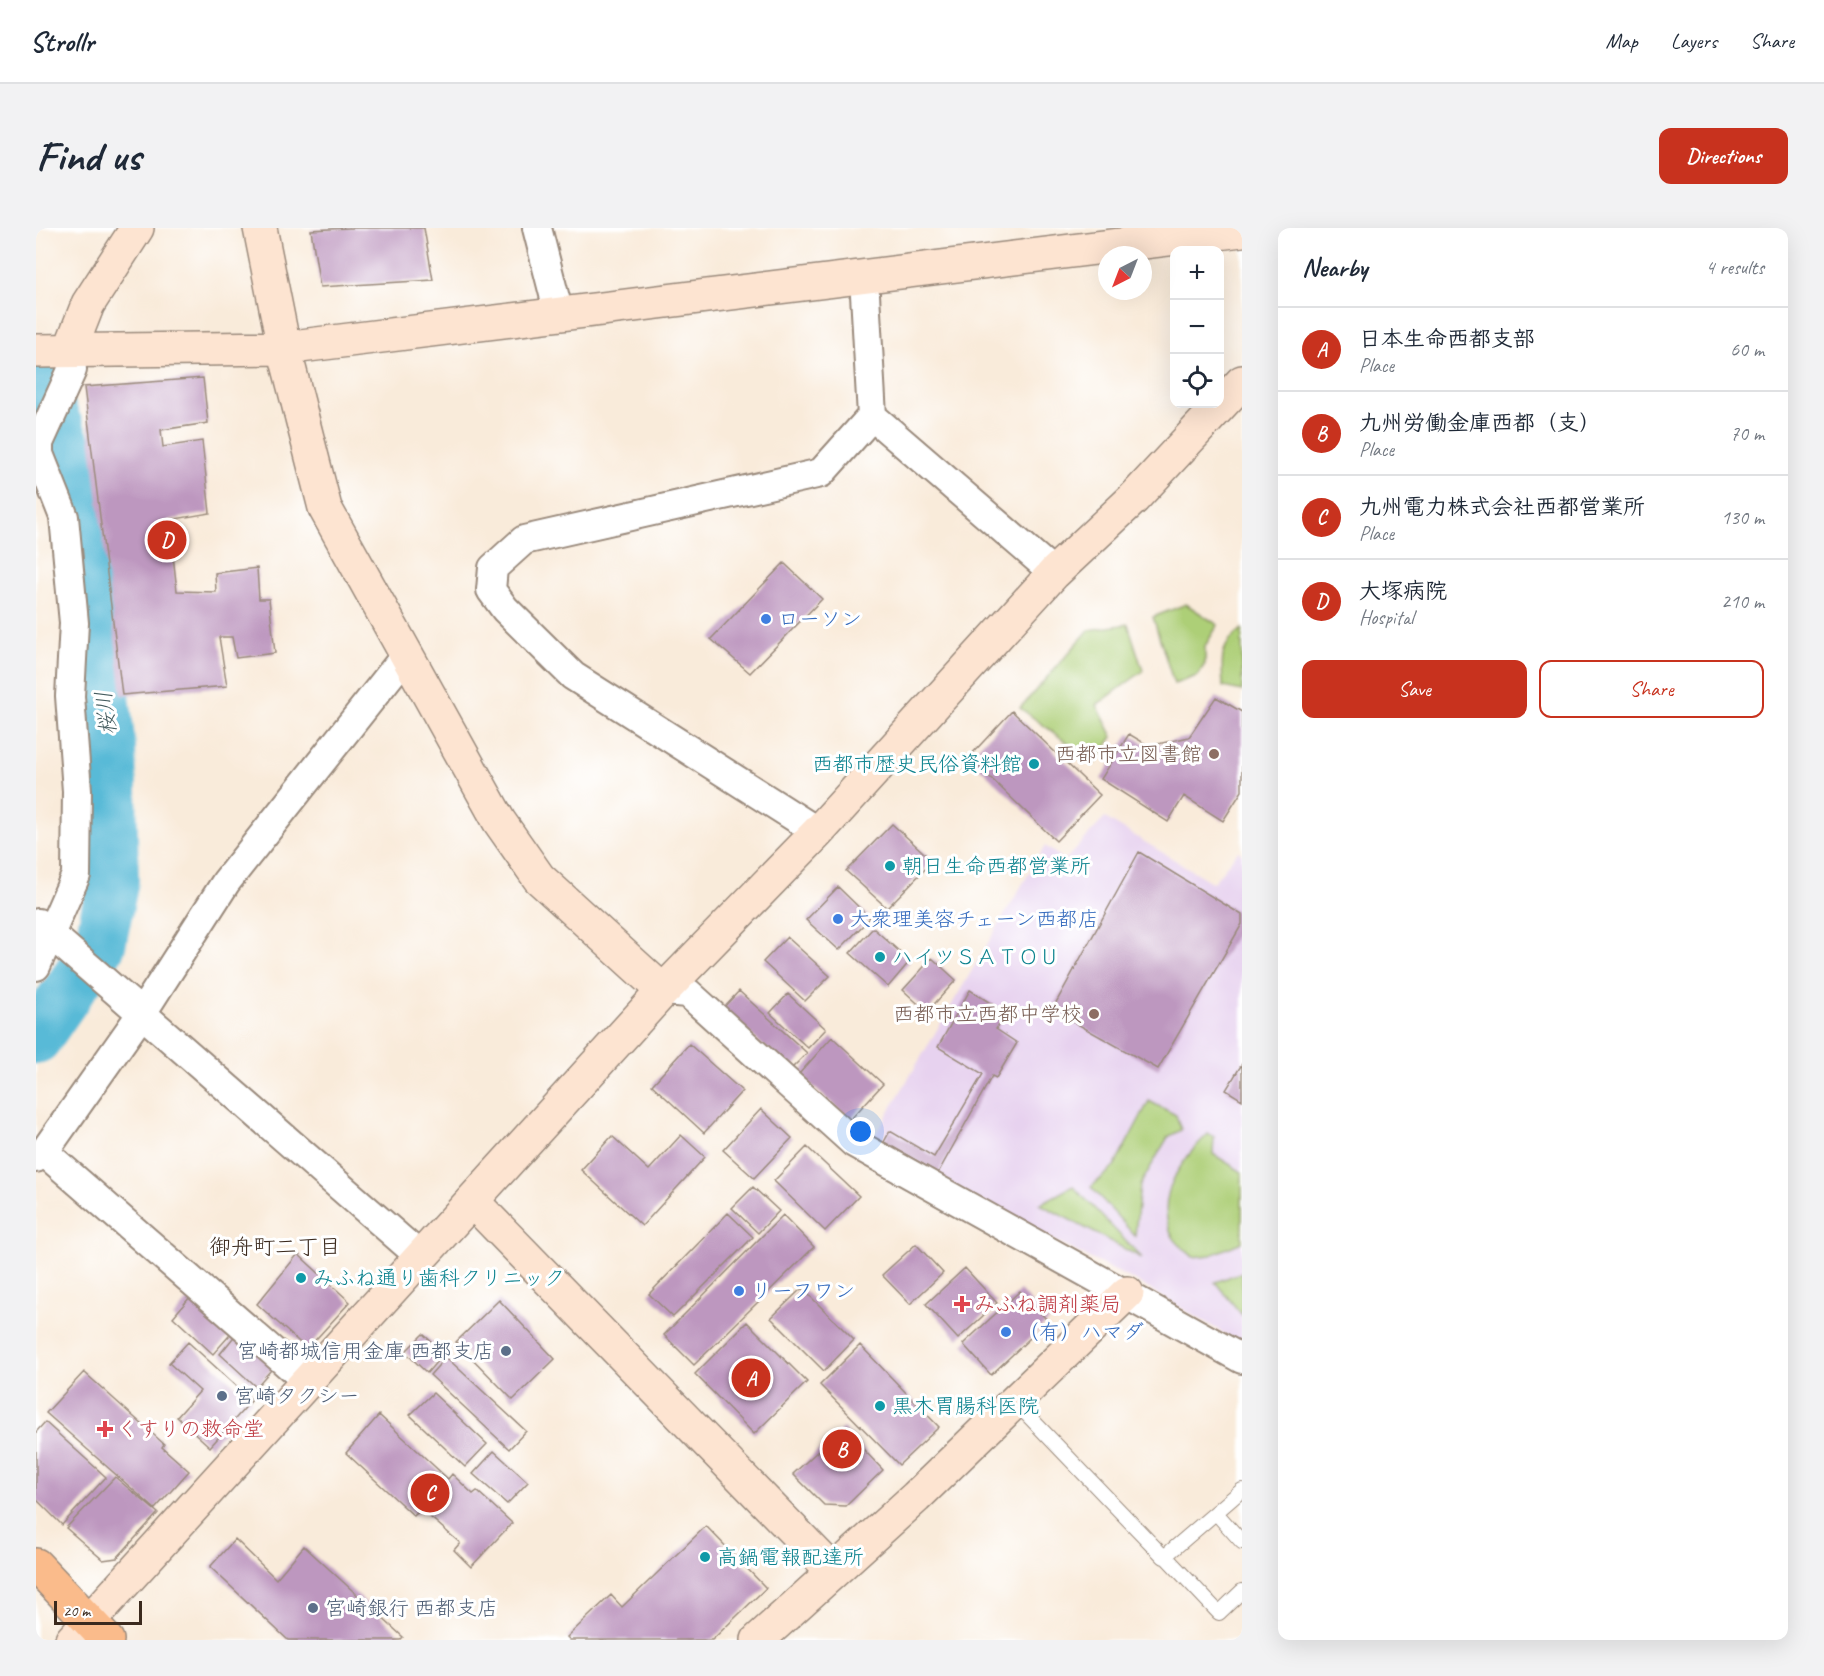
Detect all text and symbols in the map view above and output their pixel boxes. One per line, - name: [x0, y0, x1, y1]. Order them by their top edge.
- text: Strollr: [30, 24, 94, 59]
- text: Map: [1605, 28, 1638, 54]
- text: Layers: [1671, 28, 1717, 54]
- text: Share: [1750, 28, 1794, 54]
- button: Directions: [1659, 128, 1788, 184]
- text: Find us: [36, 130, 141, 183]
- north arrow: [1098, 246, 1152, 300]
- map controls: [1170, 246, 1224, 408]
- button: +: [1170, 246, 1224, 300]
- text: Nearby: [1302, 251, 1367, 284]
- text: 4 results: [1705, 255, 1764, 280]
- button: −: [1170, 300, 1224, 354]
- text: 日本生命西都支部: [1359, 325, 1535, 353]
- text: A: [1316, 337, 1327, 362]
- text: 60 m: [1730, 337, 1764, 362]
- text: Place: [1359, 353, 1394, 378]
- button: locate: [1170, 354, 1224, 408]
- text: 九州労働金庫西都（支）: [1359, 409, 1601, 437]
- text: B: [1316, 421, 1327, 446]
- text: 70 m: [1730, 421, 1764, 446]
- text: Place: [1359, 437, 1394, 462]
- text: 九州電力株式会社西都営業所: [1359, 493, 1645, 521]
- text: C: [1317, 505, 1326, 530]
- text: 130 m: [1721, 505, 1764, 530]
- pin: D: [148, 518, 186, 562]
- text: Place: [1359, 521, 1394, 546]
- text: 大塚病院: [1359, 577, 1447, 605]
- text: D: [1316, 589, 1327, 614]
- text: 210 m: [1721, 589, 1764, 614]
- text: Hospital: [1359, 605, 1414, 630]
- place label: ローソン: [778, 606, 862, 632]
- marker: ローソン: [759, 612, 773, 626]
- button: Save: [1302, 660, 1527, 718]
- button: Share: [1539, 660, 1764, 718]
- water label: 桜川: [89, 689, 123, 737]
- place label: 西都市立図書館: [1055, 741, 1202, 767]
- marker: 西都市立図書館: [1207, 747, 1221, 761]
- place label: 西都市歴史民俗資料館: [812, 751, 1022, 777]
- marker: 西都市歴史民俗資料館: [1027, 757, 1041, 771]
- place label: 朝日生命西都営業所: [902, 853, 1091, 879]
- marker: 朝日生命西都営業所: [883, 859, 897, 873]
- place label: 大衆理美容チェーン西都店: [850, 906, 1099, 932]
- marker: 大衆理美容チェーン西都店: [831, 912, 845, 926]
- place label: ハイツＳＡＴＯＵ: [892, 944, 1060, 970]
- marker: ハイツＳＡＴＯＵ: [873, 950, 887, 964]
- place label: 西都市立西都中学校: [893, 1001, 1082, 1027]
- marker: 西都市立西都中学校: [1087, 1007, 1101, 1021]
- your location: [846, 1117, 875, 1146]
- district label: 御舟町二丁目: [209, 1233, 341, 1261]
- place label: みふね通り歯科クリニック: [313, 1265, 565, 1291]
- marker: みふね通り歯科クリニック: [294, 1271, 308, 1285]
- place label: リーフワン: [751, 1278, 855, 1304]
- marker: リーフワン: [732, 1284, 746, 1298]
- place label: みふね調剤薬局: [974, 1291, 1121, 1317]
- marker: みふね調剤薬局: [955, 1297, 969, 1311]
- place label: （有）ハマダ: [1018, 1319, 1144, 1345]
- marker: （有）ハマダ: [999, 1325, 1013, 1339]
- place label: 宮崎都城信用金庫 西都支店: [237, 1338, 494, 1364]
- marker: 宮崎都城信用金庫 西都支店: [499, 1344, 513, 1358]
- pin: A: [732, 1356, 770, 1400]
- place label: 宮崎タクシー: [234, 1383, 360, 1409]
- marker: 宮崎タクシー: [215, 1389, 229, 1403]
- place label: 黒木胃腸科医院: [892, 1393, 1039, 1419]
- marker: 黒木胃腸科医院: [873, 1399, 887, 1413]
- place label: くすりの救命堂: [117, 1416, 264, 1442]
- marker: くすりの救命堂: [98, 1422, 112, 1436]
- pin: B: [822, 1426, 862, 1472]
- pin: C: [410, 1470, 450, 1516]
- place label: 高鍋電報配達所: [717, 1544, 864, 1570]
- marker: 高鍋電報配達所: [698, 1550, 712, 1564]
- place label: 宮崎銀行 西都支店: [325, 1595, 498, 1621]
- scale bar: [54, 1598, 142, 1626]
- text: 20 m: [63, 1601, 90, 1621]
- marker: 宮崎銀行 西都支店: [306, 1601, 320, 1615]

